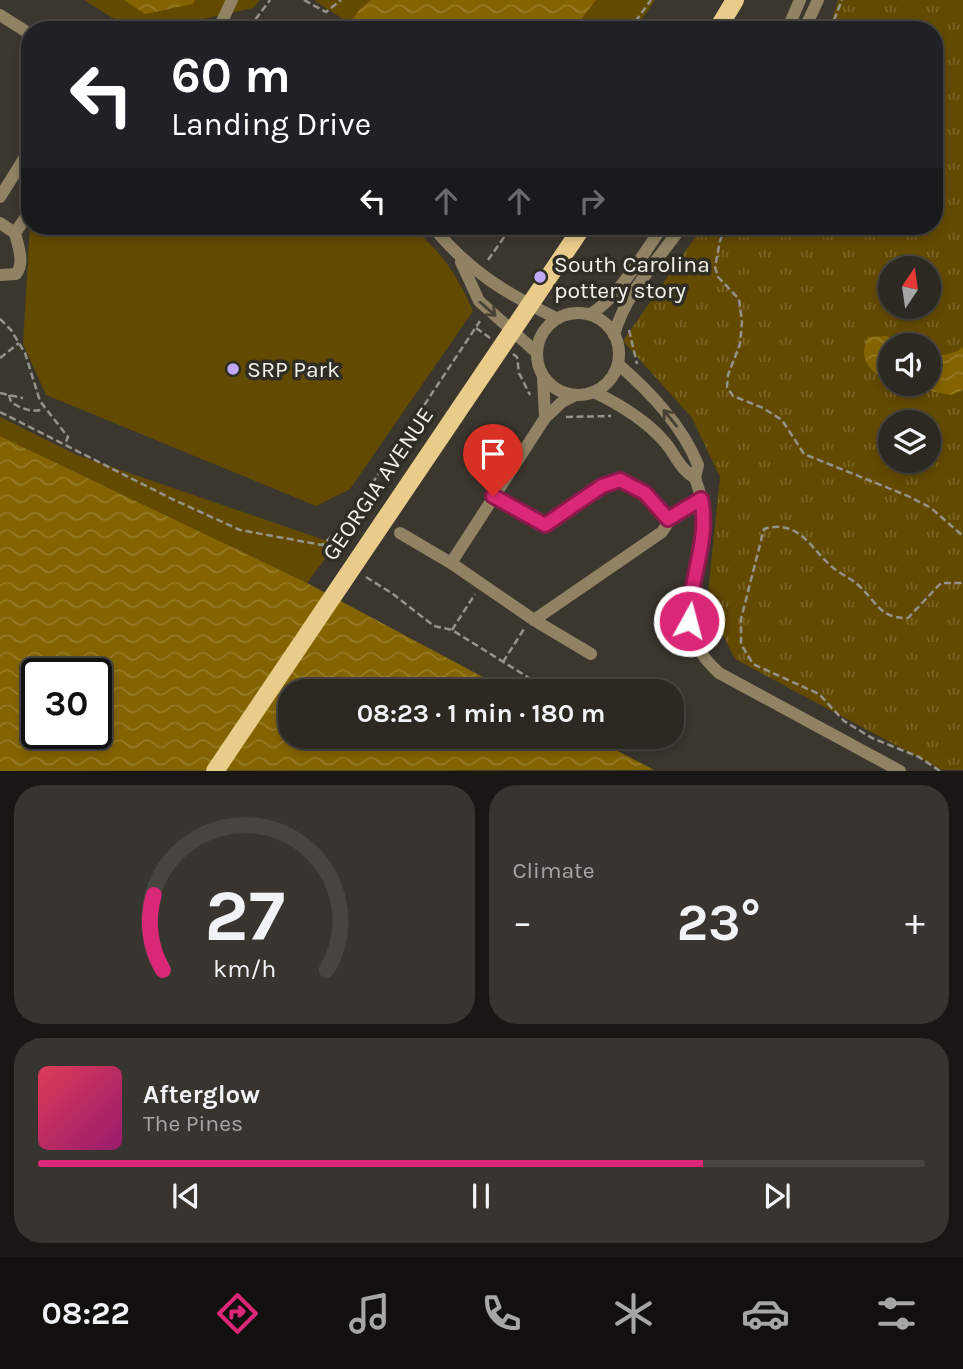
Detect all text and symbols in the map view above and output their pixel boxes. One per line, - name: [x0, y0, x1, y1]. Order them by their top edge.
- text: 60 m: [171, 47, 291, 104]
- icon: left: [56, 49, 147, 140]
- text: Landing Drive: [171, 106, 371, 143]
- icon: left: [354, 182, 392, 220]
- icon: ahead: [427, 182, 465, 220]
- icon: ahead: [500, 182, 538, 220]
- icon: right: [573, 182, 611, 220]
- place label: South Carolina pottery story: [554, 251, 710, 304]
- north arrow: [878, 256, 942, 318]
- map controls: [878, 256, 941, 473]
- marker: South Carolina pottery story: [532, 269, 548, 285]
- one-way arrow: [479, 301, 497, 317]
- button: sound: [878, 333, 941, 396]
- place label: SRP Park: [247, 356, 340, 383]
- marker: SRP Park: [225, 361, 241, 377]
- street label: GEORGIA AVENUE: [317, 402, 439, 566]
- one-way arrow: [663, 410, 678, 428]
- button: layers: [878, 410, 941, 473]
- pin: [463, 424, 523, 496]
- icon: arrive: [474, 435, 512, 473]
- position arrow: [652, 584, 726, 658]
- speed limit sign: 30: [21, 658, 112, 749]
- text: 08:23 · 1 min · 180 m: [357, 698, 605, 729]
- text: Climate: [513, 857, 595, 884]
- text: 27: [204, 874, 284, 959]
- text: 23°: [677, 892, 761, 953]
- text: −: [513, 900, 532, 945]
- text: +: [905, 900, 925, 945]
- text: km/h: [213, 954, 276, 983]
- text: Afterglow: [143, 1079, 260, 1110]
- text: The Pines: [143, 1110, 243, 1137]
- icon: previous: [167, 1177, 205, 1215]
- icon: pause: [462, 1177, 500, 1215]
- icon: next: [758, 1177, 796, 1215]
- icon: directions: [213, 1289, 262, 1338]
- icon: music: [345, 1289, 394, 1338]
- icon: phone: [477, 1289, 526, 1338]
- icon: climate: [609, 1289, 658, 1338]
- icon: car: [741, 1289, 790, 1338]
- icon: filters: [872, 1289, 921, 1338]
- text: 08:22: [41, 1295, 130, 1332]

